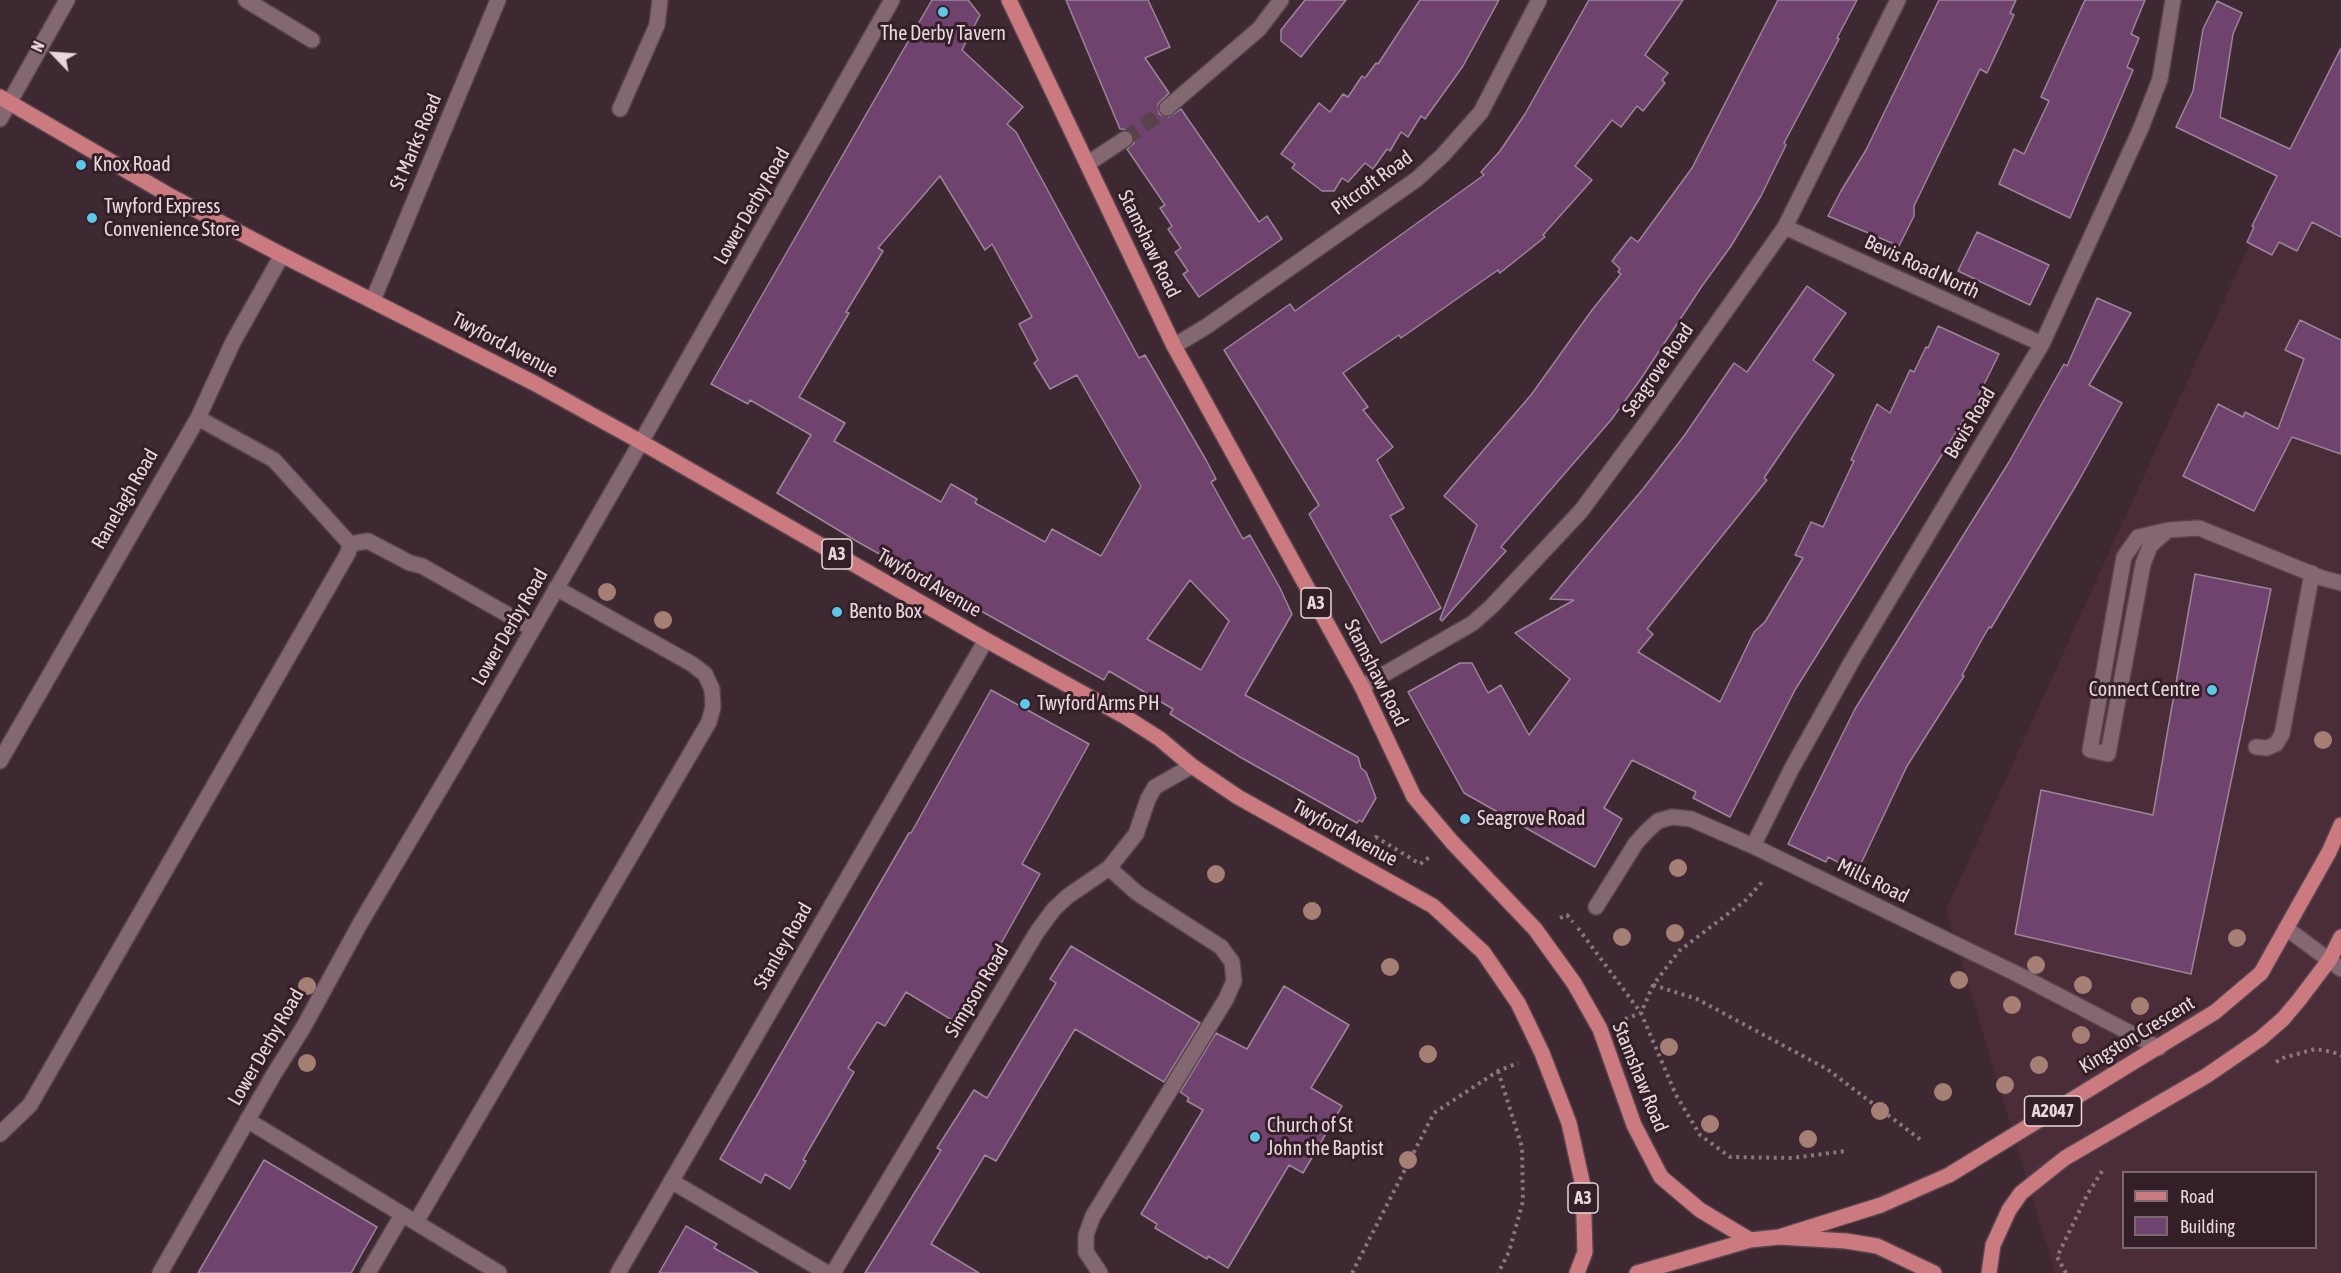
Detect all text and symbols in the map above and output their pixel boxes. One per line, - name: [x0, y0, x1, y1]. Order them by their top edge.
- marker: The Derby Tavern: [936, 5, 950, 19]
- place label: The Derby Tavern: [880, 22, 1006, 46]
- north arrow: [24, 24, 84, 84]
- text: N: [28, 38, 48, 54]
- street label: St Marks Road: [385, 90, 447, 194]
- street label: Lower Derby Road: [709, 143, 795, 269]
- street label: Pitcroft Road: [1327, 146, 1417, 220]
- place label: Knox Road: [93, 153, 171, 177]
- marker: Knox Road: [74, 158, 88, 172]
- street label: Stamshaw Road: [1113, 186, 1185, 302]
- place label: Twyford Express Convenience Store: [104, 195, 240, 242]
- marker: Twyford Express Convenience Store: [85, 211, 99, 225]
- street label: Bevis Road North: [1861, 230, 1983, 304]
- street label: Twyford Avenue: [448, 307, 562, 383]
- street label: Seagrove Road: [1617, 319, 1699, 421]
- street label: Bevis Road: [1939, 383, 2001, 463]
- street label: Ranelagh Road: [87, 445, 163, 553]
- road number: A3: [822, 539, 852, 569]
- street label: Twyford Avenue: [873, 543, 985, 623]
- street label: Lower Derby Road: [467, 564, 553, 690]
- road number: A3: [1301, 588, 1331, 618]
- place label: Bento Box: [849, 600, 922, 624]
- marker: Bento Box: [830, 605, 844, 619]
- street label: Stamshaw Road: [1339, 616, 1413, 730]
- place label: Connect Centre: [2089, 678, 2200, 702]
- marker: Connect Centre: [2205, 683, 2219, 697]
- place label: Twyford Arms PH: [1037, 692, 1160, 716]
- marker: Twyford Arms PH: [1018, 697, 1032, 711]
- street label: Twyford Avenue: [1288, 794, 1402, 872]
- place label: Seagrove Road: [1477, 807, 1586, 831]
- marker: Seagrove Road: [1458, 812, 1472, 826]
- street label: Mills Road: [1833, 853, 1913, 909]
- street label: Stanley Road: [749, 898, 817, 994]
- street label: Simpson Road: [940, 940, 1014, 1042]
- street label: Lower Derby Road: [223, 984, 309, 1110]
- street label: Kingston Crescent: [2075, 991, 2199, 1079]
- street label: Stamshaw Road: [1607, 1018, 1673, 1136]
- road number: A2047: [2024, 1096, 2082, 1126]
- place label: Church of St John the Baptist: [1267, 1114, 1384, 1161]
- marker: Church of St John the Baptist: [1248, 1130, 1262, 1144]
- legend: [2122, 1171, 2317, 1249]
- road number: A3: [1568, 1183, 1598, 1213]
- text: Road: [2180, 1186, 2214, 1207]
- text: Building: [2180, 1216, 2235, 1237]

